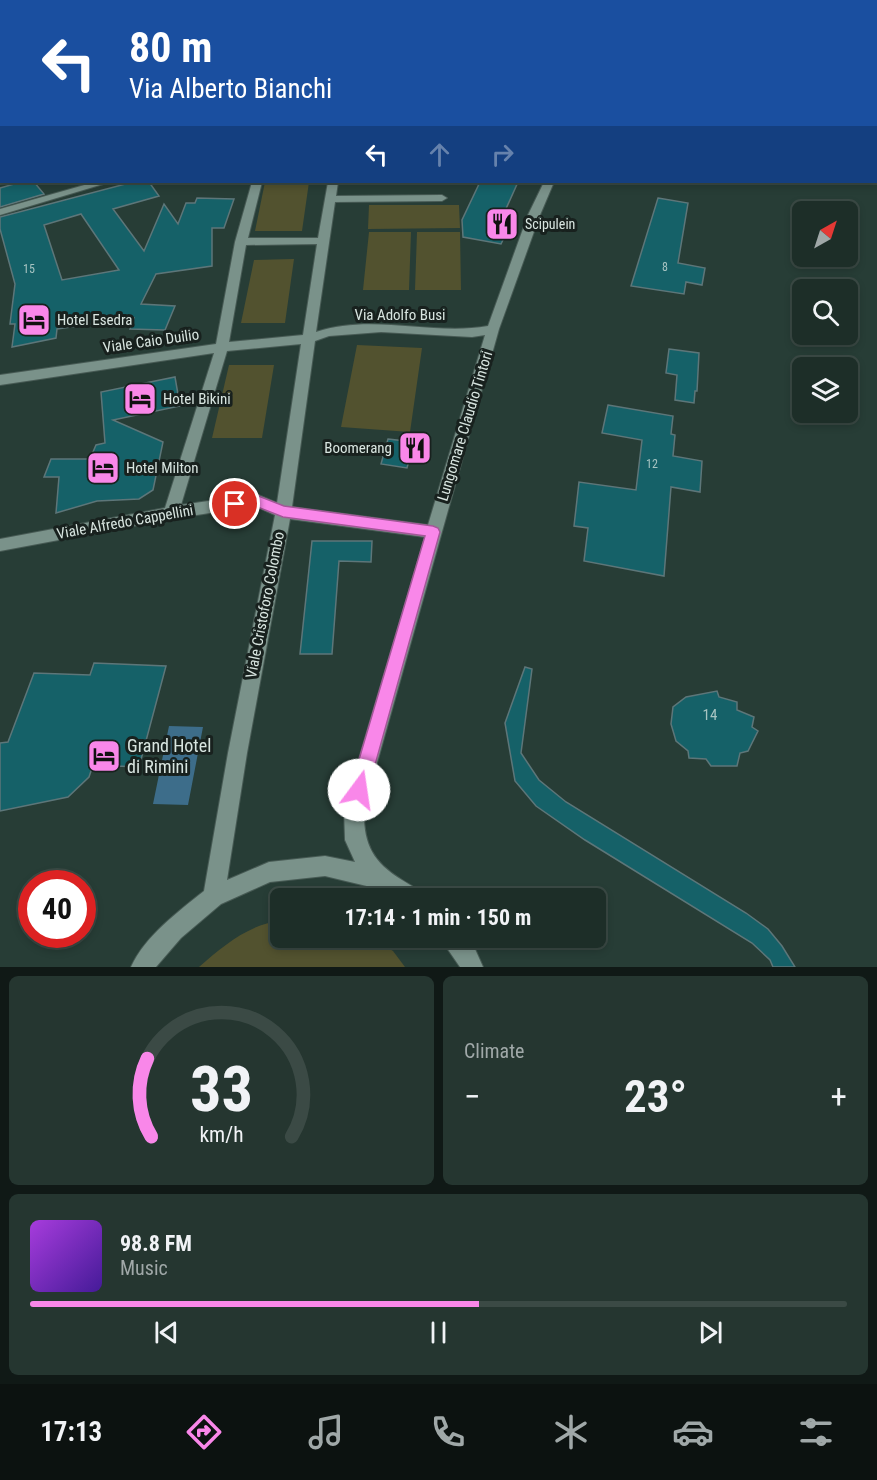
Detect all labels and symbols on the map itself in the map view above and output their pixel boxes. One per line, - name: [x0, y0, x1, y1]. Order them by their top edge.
- north arrow: [792, 201, 858, 267]
- restaurant icon: Scipulein: [484, 206, 520, 242]
- place label: Scipulein: [525, 216, 575, 232]
- house number: 8: [662, 260, 668, 274]
- house number: 15: [23, 262, 35, 276]
- hotel icon: Hotel Esedra: [16, 302, 52, 338]
- street label: Via Adolfo Busi: [355, 306, 445, 324]
- place label: Hotel Esedra: [57, 311, 132, 329]
- street label: Viale Caio Duilio: [102, 325, 200, 357]
- street label: Lungomare Claudio Tintori: [434, 349, 496, 503]
- hotel icon: Hotel Bikini: [122, 381, 158, 417]
- place label: Hotel Bikini: [163, 390, 231, 408]
- restaurant icon: Boomerang: [397, 430, 433, 466]
- place label: Boomerang: [324, 439, 392, 457]
- hotel icon: Hotel Milton: [85, 450, 121, 486]
- house number: 12: [646, 457, 658, 471]
- place label: Hotel Milton: [126, 459, 199, 477]
- pin: [209, 478, 260, 529]
- street label: Viale Alfredo Cappellini: [55, 501, 195, 543]
- street label: Viale Cristoforo Colombo: [242, 530, 288, 680]
- house number: 14: [703, 706, 717, 724]
- place label: Grand Hotel di Rimini: [127, 735, 211, 777]
- hotel icon: Grand Hotel di Rimini: [86, 738, 122, 774]
- position arrow: [327, 758, 391, 822]
- speed limit sign: 40: [18, 870, 96, 948]

